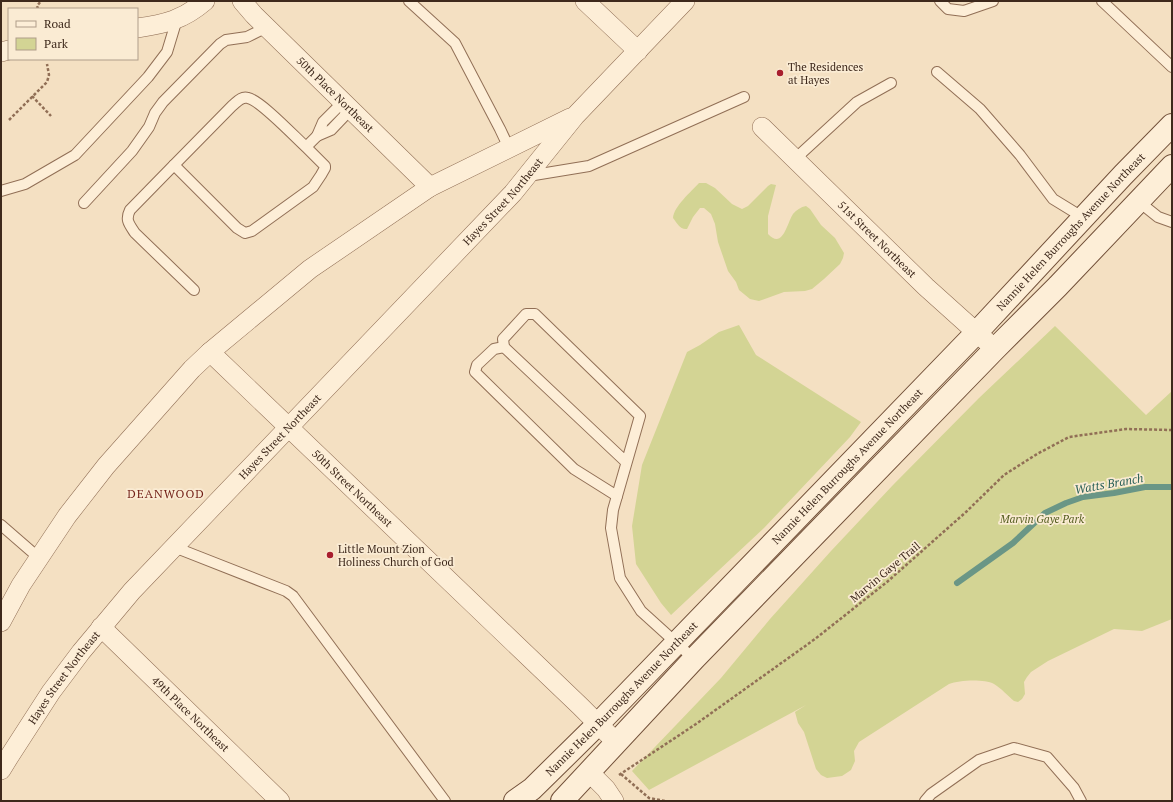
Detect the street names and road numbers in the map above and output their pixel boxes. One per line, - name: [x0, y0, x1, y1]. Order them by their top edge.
- street label: 50th Place Northeast: [294, 54, 377, 135]
- street label: Nannie Helen Burroughs Avenue Northeast: [993, 150, 1148, 314]
- street label: Hayes Street Northeast: [460, 155, 546, 248]
- street label: 51st Street Northeast: [835, 198, 919, 281]
- street label: Nannie Helen Burroughs Avenue Northeast: [769, 385, 926, 547]
- street label: Hayes Street Northeast: [236, 391, 324, 482]
- street label: 50th Street Northeast: [309, 446, 395, 530]
- street label: Marvin Gaye Trail: [847, 539, 923, 605]
- street label: Nannie Helen Burroughs Avenue Northeast: [543, 618, 700, 779]
- street label: Hayes Street Northeast: [25, 628, 103, 727]
- street label: 49th Place Northeast: [149, 673, 232, 755]

